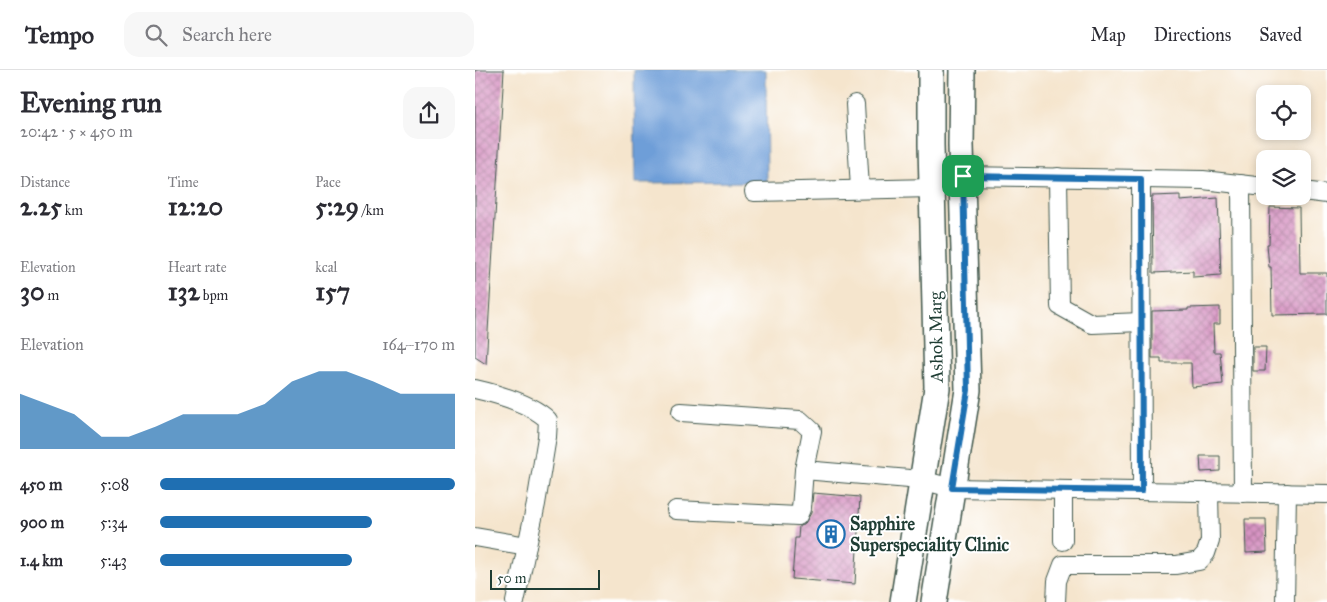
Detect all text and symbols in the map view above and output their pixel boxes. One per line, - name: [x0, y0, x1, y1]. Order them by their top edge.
- search box: [124, 12, 474, 57]
- text: Tempo: [25, 20, 94, 50]
- icon: search: [142, 21, 170, 49]
- text: Search here: [182, 23, 272, 46]
- text: Map: [1090, 24, 1126, 46]
- text: Directions: [1154, 24, 1231, 46]
- text: Saved: [1259, 24, 1302, 46]
- text: Evening run: [20, 85, 162, 120]
- map controls: [1256, 85, 1311, 205]
- button: locate: [1256, 85, 1311, 140]
- button: share: [403, 87, 455, 139]
- text: 20:42 · 5 × 450 m: [20, 122, 133, 141]
- button: layers: [1256, 150, 1311, 205]
- pin: [942, 155, 984, 197]
- icon: arrive: [949, 162, 977, 190]
- text: Distance: [20, 174, 70, 191]
- text: Time: [168, 174, 199, 191]
- text: Pace: [315, 174, 341, 191]
- text: 2.25: [20, 191, 62, 222]
- text: 12:20: [168, 191, 223, 222]
- text: 5:29: [315, 191, 359, 222]
- text: km: [62, 202, 83, 219]
- text: /km: [359, 202, 384, 219]
- text: Elevation: [20, 259, 76, 276]
- text: Heart rate: [168, 259, 227, 276]
- text: kcal: [315, 259, 337, 276]
- text: 30: [20, 276, 45, 307]
- text: 132: [168, 276, 200, 307]
- text: 157: [315, 276, 350, 307]
- text: m: [45, 287, 59, 304]
- text: bpm: [200, 287, 228, 304]
- street label: Ashok Marg: [924, 291, 949, 384]
- text: Elevation: [20, 335, 84, 354]
- text: 164–170 m: [382, 335, 455, 354]
- text: 450 m: [20, 475, 63, 494]
- text: 5:08: [100, 475, 129, 494]
- text: 900 m: [20, 513, 64, 532]
- text: 5:34: [100, 513, 127, 532]
- place label: Sapphire Superspeciality Clinic: [850, 513, 1010, 557]
- building icon: Sapphire Superspeciality Clinic: [816, 519, 846, 549]
- text: 1.4 km: [20, 551, 63, 570]
- text: 5:43: [100, 551, 127, 570]
- scale bar: [490, 567, 600, 590]
- text: 50 m: [497, 570, 526, 587]

